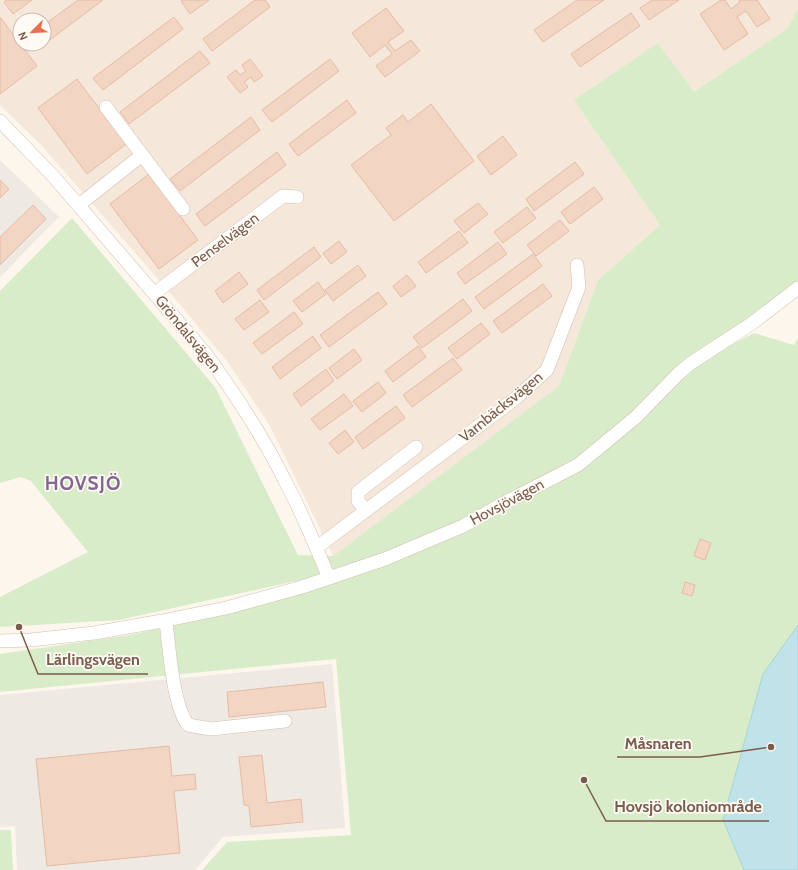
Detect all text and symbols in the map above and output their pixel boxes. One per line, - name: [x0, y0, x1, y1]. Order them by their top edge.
- north arrow: [12, 12, 52, 52]
- text: N: [15, 30, 31, 42]
- street label: Penselvägen: [188, 209, 262, 271]
- street label: Gröndalsvägen: [151, 292, 225, 376]
- street label: Varnbäcksvägen: [456, 368, 546, 446]
- district label: HOVSJÖ: [45, 472, 121, 495]
- street label: Hovsjövägen: [467, 475, 547, 529]
- callout: Lärlingsvägen: [38, 646, 148, 674]
- text: Lärlingsvägen: [46, 650, 140, 669]
- callout: Måsnaren: [617, 729, 700, 757]
- text: Måsnaren: [625, 734, 691, 753]
- callout: Hovsjö koloniområde: [606, 793, 769, 821]
- text: Hovsjö koloniområde: [614, 797, 762, 816]

